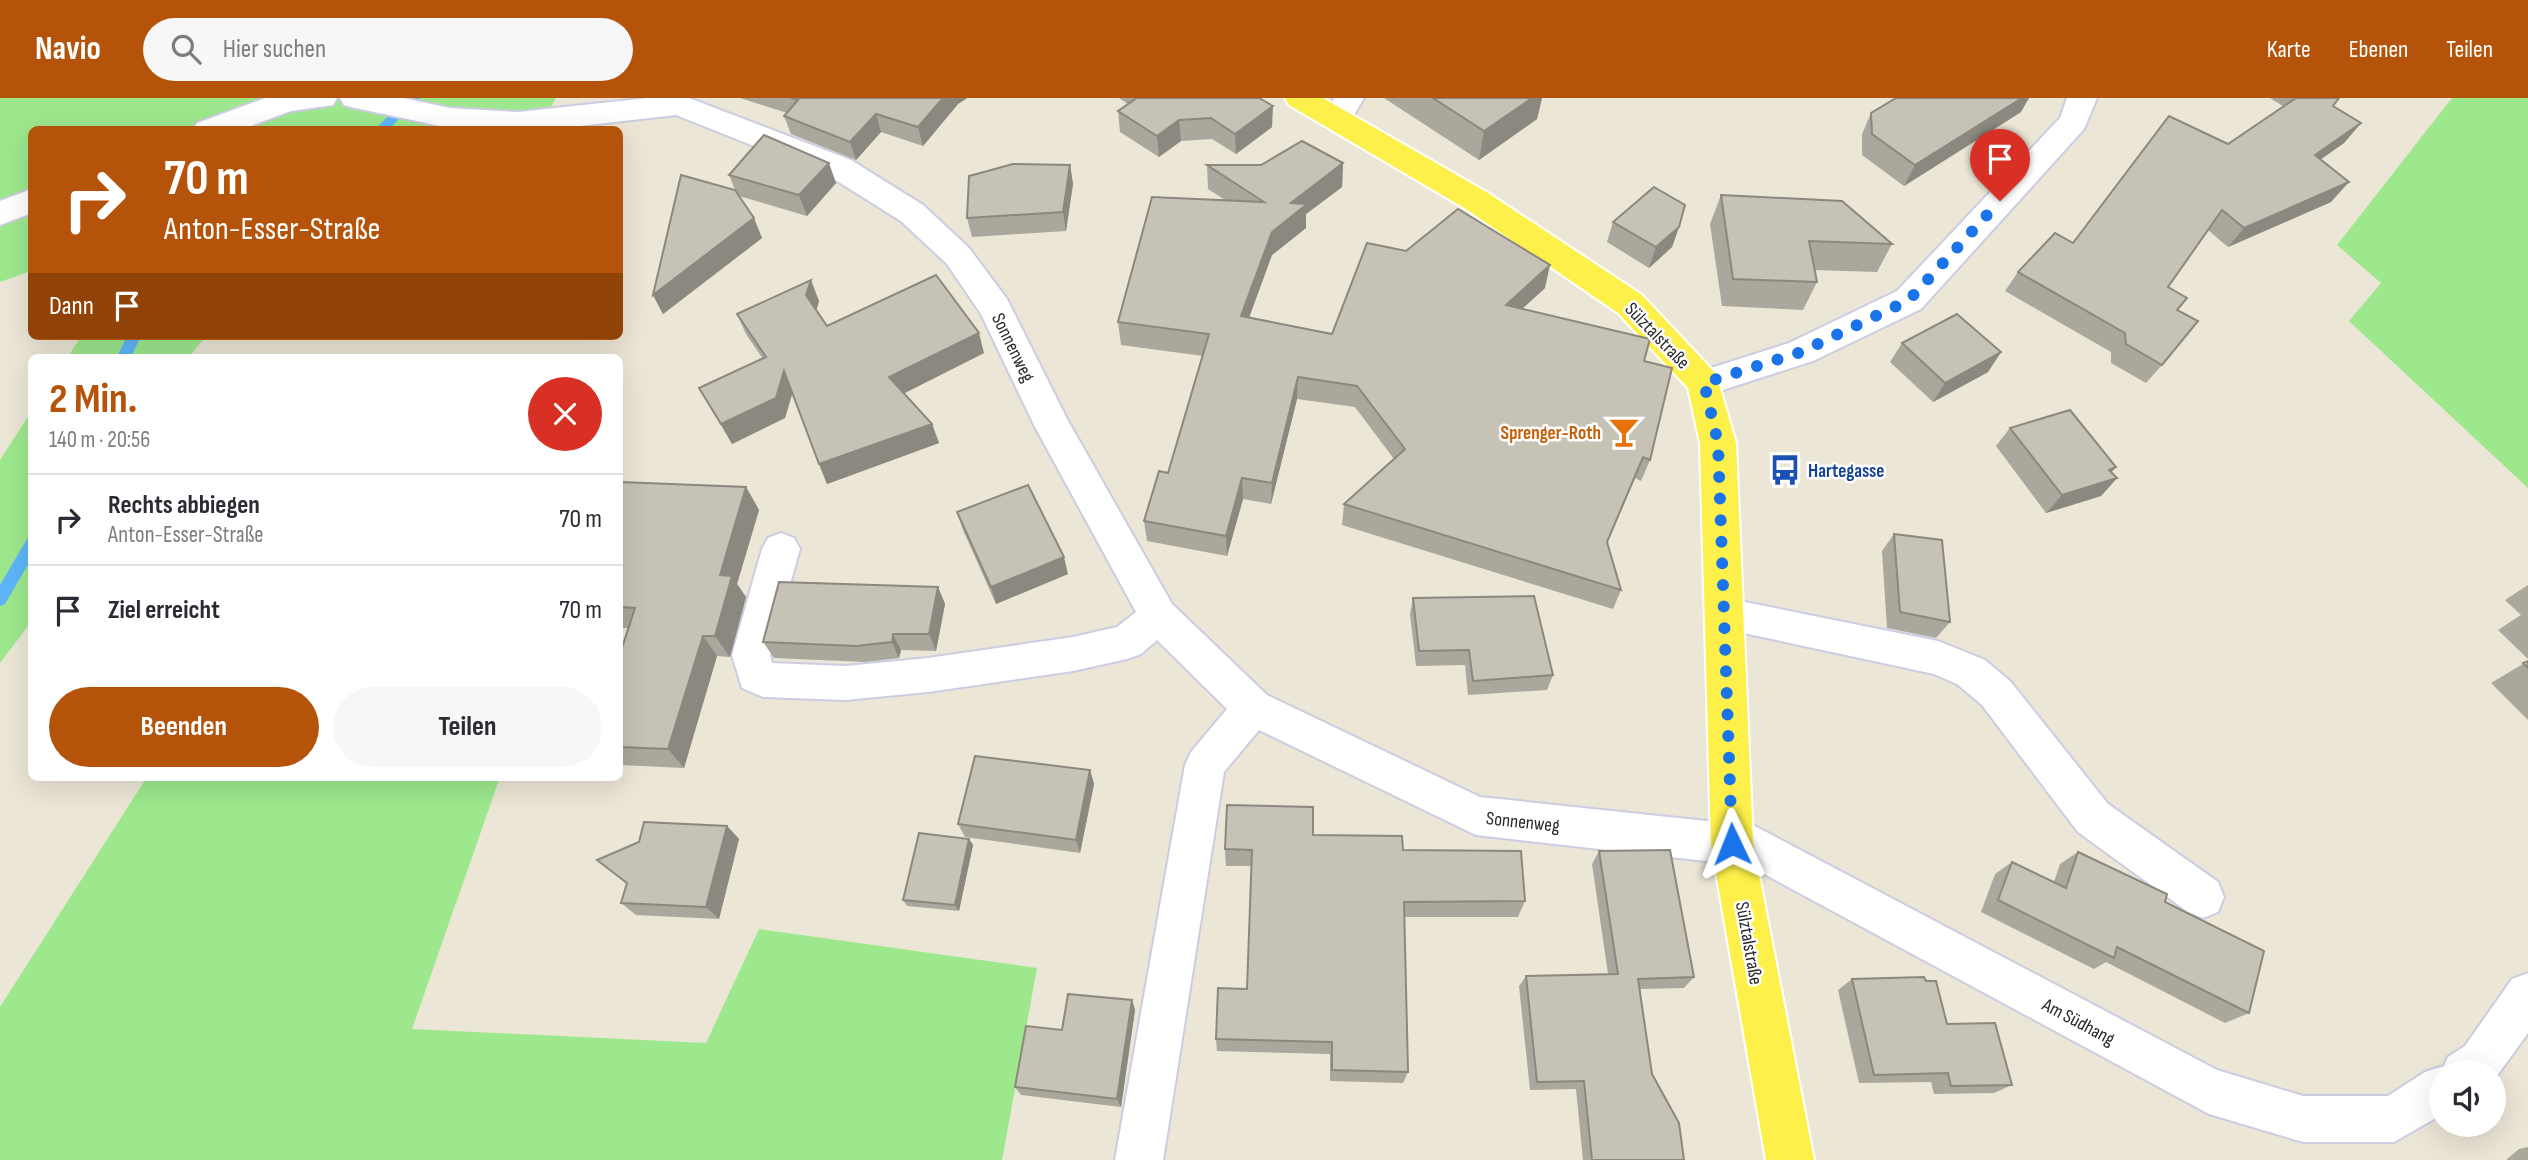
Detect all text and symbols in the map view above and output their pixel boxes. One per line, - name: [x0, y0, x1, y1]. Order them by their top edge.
- search box: [143, 18, 633, 81]
- text: Navio: [35, 29, 101, 69]
- icon: search: [167, 30, 205, 68]
- text: Hier suchen: [223, 34, 326, 65]
- text: Karte: [2267, 35, 2311, 64]
- text: Ebenen: [2349, 35, 2408, 64]
- text: Teilen: [2446, 35, 2493, 64]
- pin: [1970, 129, 2030, 201]
- icon: arrive: [1981, 140, 2019, 178]
- text: 70 m: [164, 150, 249, 209]
- icon: right: [49, 154, 140, 245]
- text: Anton-Esser-Straße: [164, 210, 380, 249]
- icon: arrive: [108, 287, 146, 325]
- text: Dann: [49, 291, 94, 322]
- street label: Sülztalstraße: [1620, 298, 1694, 374]
- street label: Sonnenweg: [986, 309, 1039, 386]
- text: 2 Min.: [49, 374, 137, 425]
- button: close: [528, 377, 602, 451]
- bar icon: Sprenger-Roth: [1607, 415, 1641, 449]
- place label: Sprenger-Roth: [1501, 422, 1601, 445]
- text: 140 m · 20:56: [49, 426, 150, 454]
- bus stop icon: Hartegasse: [1768, 453, 1802, 487]
- place label: Hartegasse: [1808, 460, 1884, 483]
- text: Rechts abbiegen: [108, 490, 260, 521]
- icon: right: [49, 501, 87, 539]
- text: 70 m: [559, 504, 602, 535]
- text: Anton-Esser-Straße: [108, 521, 264, 549]
- icon: arrive: [49, 592, 87, 630]
- text: Ziel erreicht: [108, 595, 220, 626]
- text: 70 m: [559, 595, 602, 626]
- button: Beenden: [49, 687, 319, 767]
- button: Teilen: [333, 687, 602, 767]
- street label: Sonnenweg: [1485, 807, 1561, 838]
- position arrow: [1695, 807, 1769, 881]
- street label: Sülztalstraße: [1730, 900, 1767, 986]
- street label: Am Südhang: [2037, 993, 2119, 1051]
- map controls: [2429, 1060, 2506, 1137]
- button: sound: [2429, 1060, 2506, 1137]

